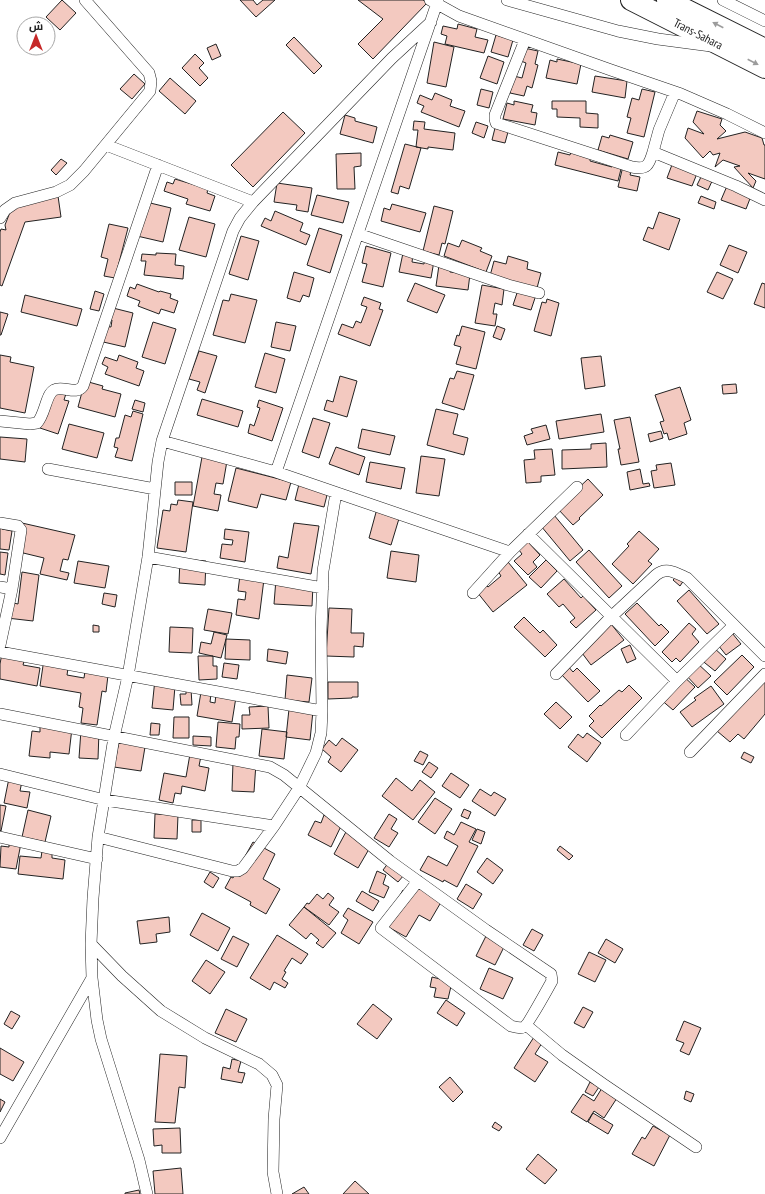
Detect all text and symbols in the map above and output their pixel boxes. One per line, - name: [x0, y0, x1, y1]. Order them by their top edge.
- street label: Trans-Sahara: [671, 15, 726, 52]
- north arrow: [16, 16, 56, 56]
- text: ش: [29, 19, 43, 33]
- one-way arrow: [712, 22, 723, 29]
- one-way arrow: [747, 59, 759, 65]

